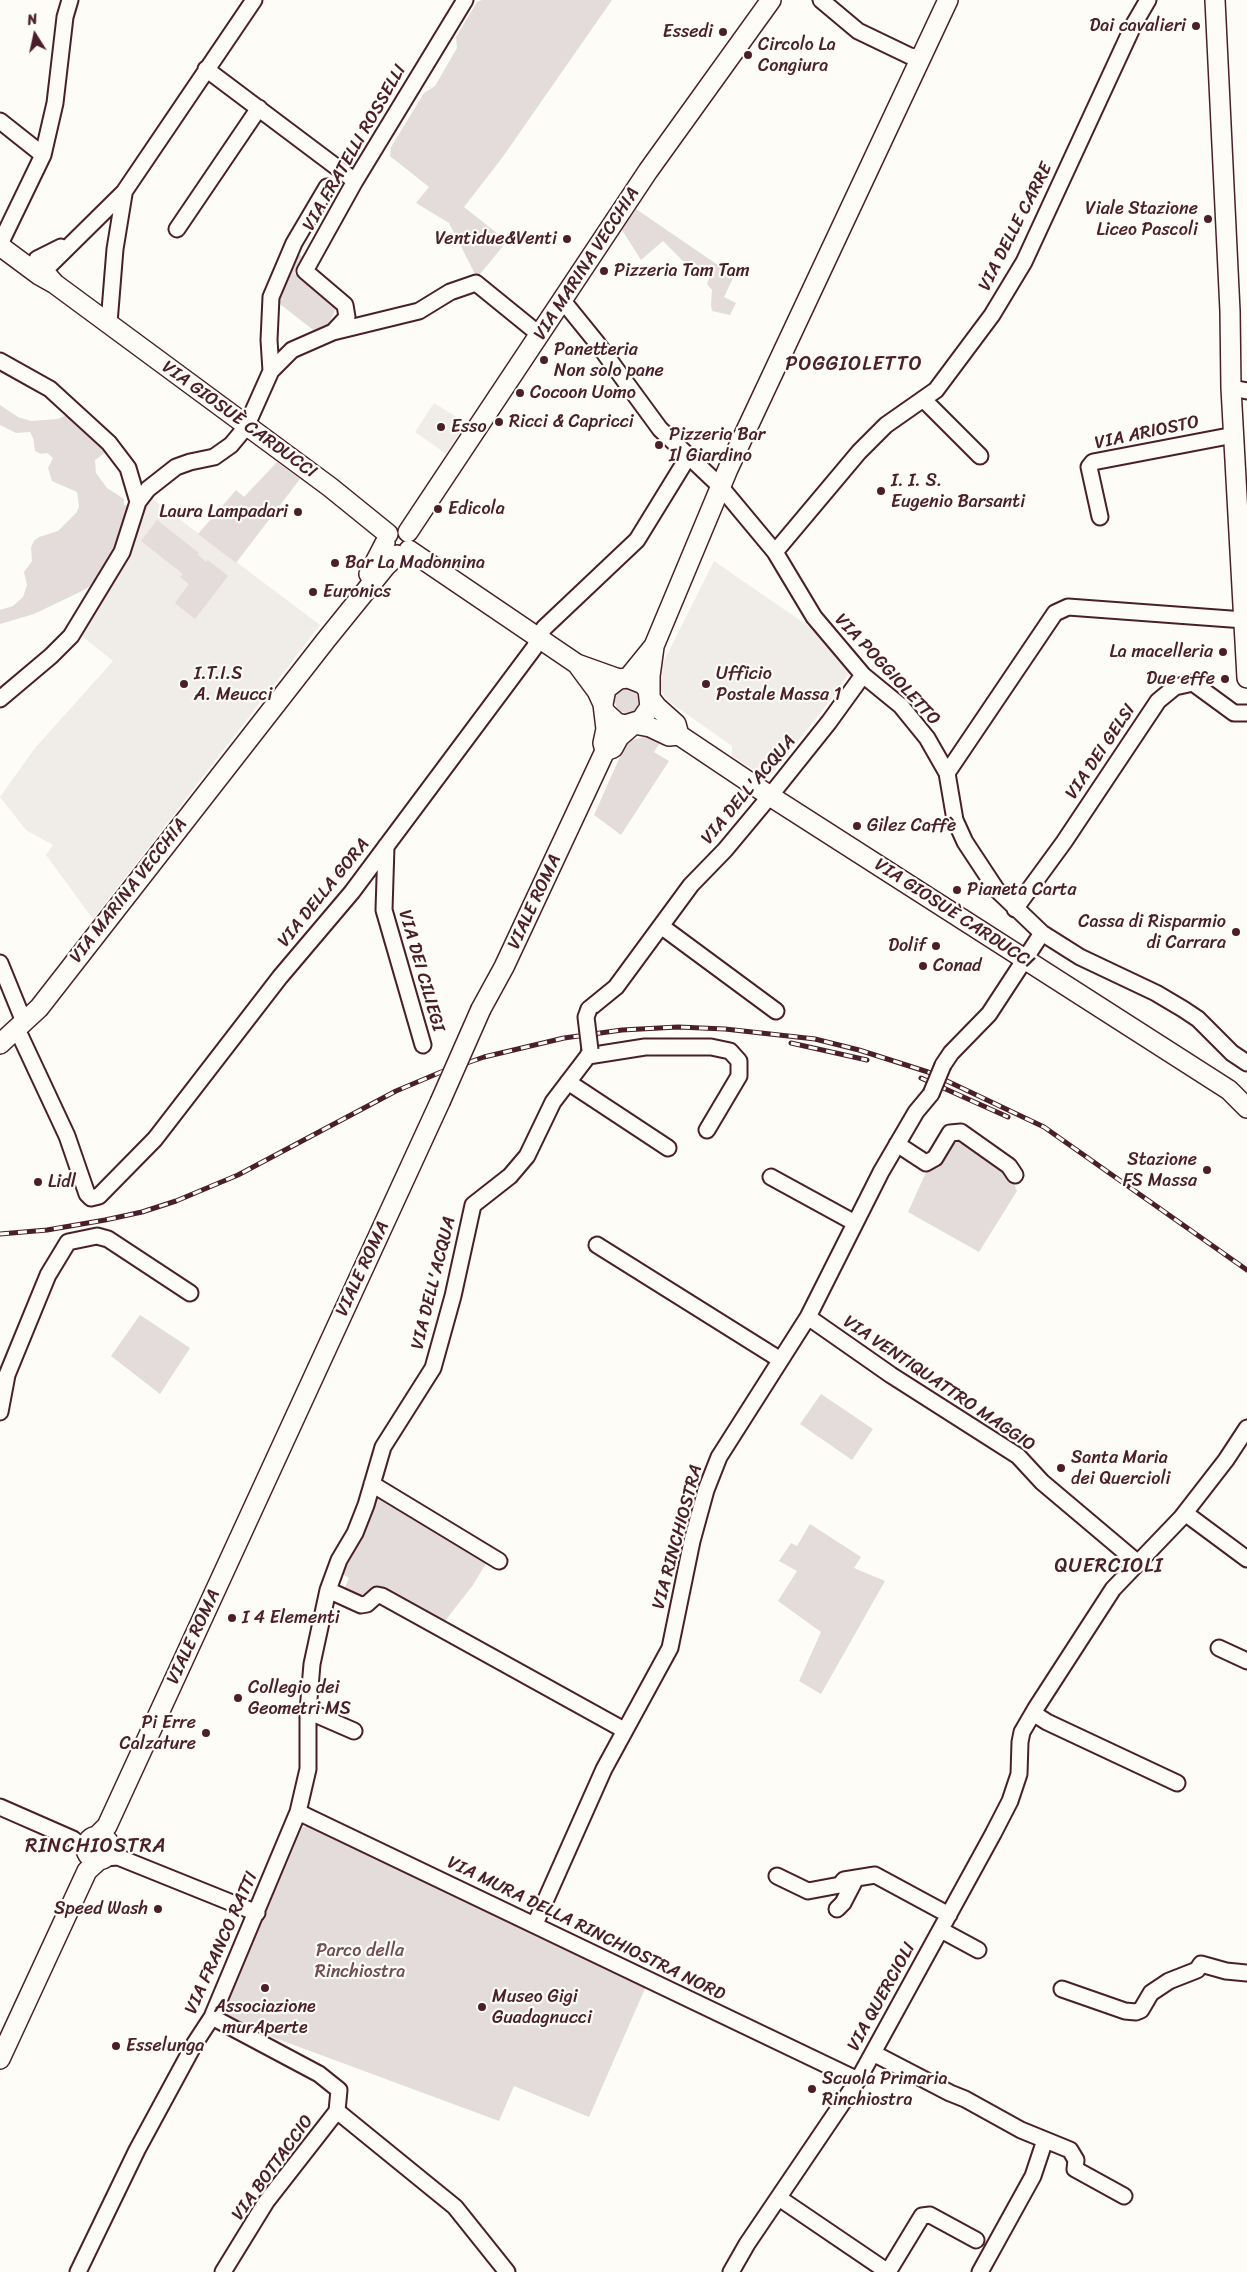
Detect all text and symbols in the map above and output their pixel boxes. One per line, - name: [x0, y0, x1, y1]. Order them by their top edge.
- text: N: [25, 7, 39, 33]
- north arrow: [10, 10, 60, 60]
- place label: Dai cavalieri: [1089, 15, 1186, 37]
- marker: Dai cavalieri: [1190, 20, 1202, 32]
- place label: Essedi: [663, 21, 713, 43]
- marker: Essedi: [717, 26, 729, 38]
- place label: Circolo La Congiura: [758, 34, 836, 76]
- marker: Circolo La Congiura: [742, 49, 754, 61]
- street label: VIA FRATELLI ROSSELLI: [299, 61, 411, 235]
- street label: VIA DELLE CARRE: [974, 159, 1058, 295]
- street label: VIA MARINA VECCHIA: [530, 184, 644, 344]
- place label: Viale Stazione Liceo Pascoli: [1085, 198, 1198, 240]
- marker: Viale Stazione Liceo Pascoli: [1202, 213, 1214, 225]
- place label: Ventidue&Venti: [435, 228, 557, 250]
- marker: Ventidue&Venti: [561, 233, 573, 245]
- place label: Pizzeria Tam Tam: [614, 260, 749, 282]
- marker: Pizzeria Tam Tam: [598, 265, 610, 277]
- place label: Panetteria Non solo pane: [554, 339, 664, 382]
- district label: POGGIOLETTO: [786, 353, 922, 377]
- marker: Panetteria Non solo pane: [538, 354, 550, 366]
- street label: VIA GIOSUÈ CARDUCCI: [157, 357, 321, 483]
- place label: Cocoon Uomo: [530, 382, 636, 404]
- marker: Cocoon Uomo: [514, 387, 526, 399]
- place label: Ricci & Capricci: [509, 411, 634, 433]
- street label: VIA ARIOSTO: [1093, 411, 1201, 455]
- place label: Esso: [451, 416, 487, 438]
- marker: Ricci & Capricci: [493, 416, 505, 428]
- marker: Esso: [435, 421, 447, 433]
- place label: Pizzeria Bar Il Giardino: [669, 424, 765, 466]
- marker: Pizzeria Bar Il Giardino: [653, 439, 665, 451]
- place label: I. I. S. Eugenio Barsanti: [891, 470, 1025, 512]
- marker: I. I. S. Eugenio Barsanti: [875, 485, 887, 497]
- place label: Edicola: [448, 498, 505, 520]
- place label: Laura Lampadari: [159, 501, 288, 523]
- marker: Edicola: [432, 503, 444, 515]
- marker: Laura Lampadari: [292, 506, 304, 518]
- place label: Bar La Madonnina: [345, 552, 485, 574]
- marker: Bar La Madonnina: [329, 557, 341, 569]
- place label: Euronics: [323, 581, 391, 603]
- marker: Euronics: [307, 586, 319, 598]
- street label: VIA POGGIOLETTO: [830, 610, 944, 730]
- place label: La macelleria: [1110, 641, 1213, 663]
- marker: La macelleria: [1217, 646, 1229, 658]
- place label: I.T.I.S A. Meucci: [194, 663, 272, 706]
- place label: Ufficio Postale Massa 1: [716, 663, 841, 706]
- place label: Due effe: [1146, 668, 1215, 690]
- marker: Due effe: [1219, 673, 1231, 685]
- marker: I.T.I.S A. Meucci: [178, 678, 190, 690]
- marker: Ufficio Postale Massa 1: [700, 678, 712, 690]
- street label: VIA DEI GELSI: [1061, 700, 1141, 804]
- street label: VIA DELL'ACQUA: [697, 731, 801, 849]
- street label: VIA MARINA VECCHIA: [66, 814, 192, 968]
- place label: Gilez Caffè: [867, 815, 956, 837]
- marker: Gilez Caffè: [851, 820, 863, 832]
- street label: VIA DELLA GORA: [274, 834, 374, 952]
- street label: VIALE ROMA: [504, 851, 566, 953]
- street label: VIA GIOSUÈ CARDUCCI: [870, 854, 1038, 974]
- place label: Pianeta Carta: [967, 879, 1076, 901]
- marker: Pianeta Carta: [951, 884, 963, 896]
- street label: VIA DEI CILIEGI: [393, 908, 449, 1034]
- place label: Cassa di Risparmio di Carrara: [1078, 911, 1226, 954]
- marker: Cassa di Risparmio di Carrara: [1230, 926, 1242, 938]
- place label: Dolif: [888, 935, 926, 957]
- marker: Dolif: [930, 940, 942, 952]
- place label: Conad: [933, 955, 982, 977]
- marker: Conad: [917, 960, 929, 972]
- place label: Stazione FS Massa: [1123, 1149, 1197, 1192]
- marker: Stazione FS Massa: [1201, 1164, 1213, 1176]
- place label: Lidl: [48, 1171, 76, 1193]
- marker: Lidl: [32, 1176, 44, 1188]
- street label: VIA DELL'ACQUA: [407, 1214, 461, 1352]
- street label: VIALE ROMA: [332, 1218, 394, 1320]
- street label: VIA VENTIQUATTRO MAGGIO: [839, 1311, 1039, 1457]
- place label: Santa Maria dei Quercioli: [1071, 1447, 1171, 1490]
- street label: VIA RINCHIOSTRA: [648, 1462, 708, 1612]
- marker: Santa Maria dei Quercioli: [1055, 1462, 1067, 1474]
- district label: QUERCIOLI: [1055, 1555, 1163, 1579]
- street label: VIALE ROMA: [163, 1586, 225, 1688]
- place label: I 4 Elementi: [242, 1607, 340, 1629]
- marker: I 4 Elementi: [226, 1612, 238, 1624]
- place label: Collegio dei Geometri MS: [248, 1677, 351, 1720]
- marker: Collegio dei Geometri MS: [232, 1692, 244, 1704]
- place label: Pi Erre Calzature: [119, 1712, 196, 1755]
- marker: Pi Erre Calzature: [200, 1727, 212, 1739]
- district label: RINCHIOSTRA: [26, 1835, 166, 1859]
- street label: VIA MURA DELLA RINCHIOSTRA NORD: [443, 1852, 729, 2006]
- street label: VIA FRANCO RATTI: [181, 1868, 263, 2018]
- place label: Speed Wash: [54, 1898, 148, 1920]
- marker: Speed Wash: [152, 1903, 164, 1915]
- street label: VIA QUERCIOLI: [843, 1939, 921, 2055]
- park label: Parco della Rinchiostra: [315, 1940, 405, 1982]
- marker: Associazione murAperte: [259, 1982, 271, 1994]
- place label: Museo Gigi Guadagnucci: [492, 1986, 592, 2028]
- place label: Associazione murAperte: [214, 1996, 316, 2038]
- marker: Museo Gigi Guadagnucci: [476, 2001, 488, 2013]
- place label: Esselunga: [126, 2035, 204, 2057]
- marker: Esselunga: [110, 2040, 122, 2052]
- place label: Scuola Primaria Rinchiostra: [822, 2068, 947, 2110]
- marker: Scuola Primaria Rinchiostra: [806, 2083, 818, 2095]
- street label: VIA BOTTACCIO: [228, 2111, 318, 2225]

